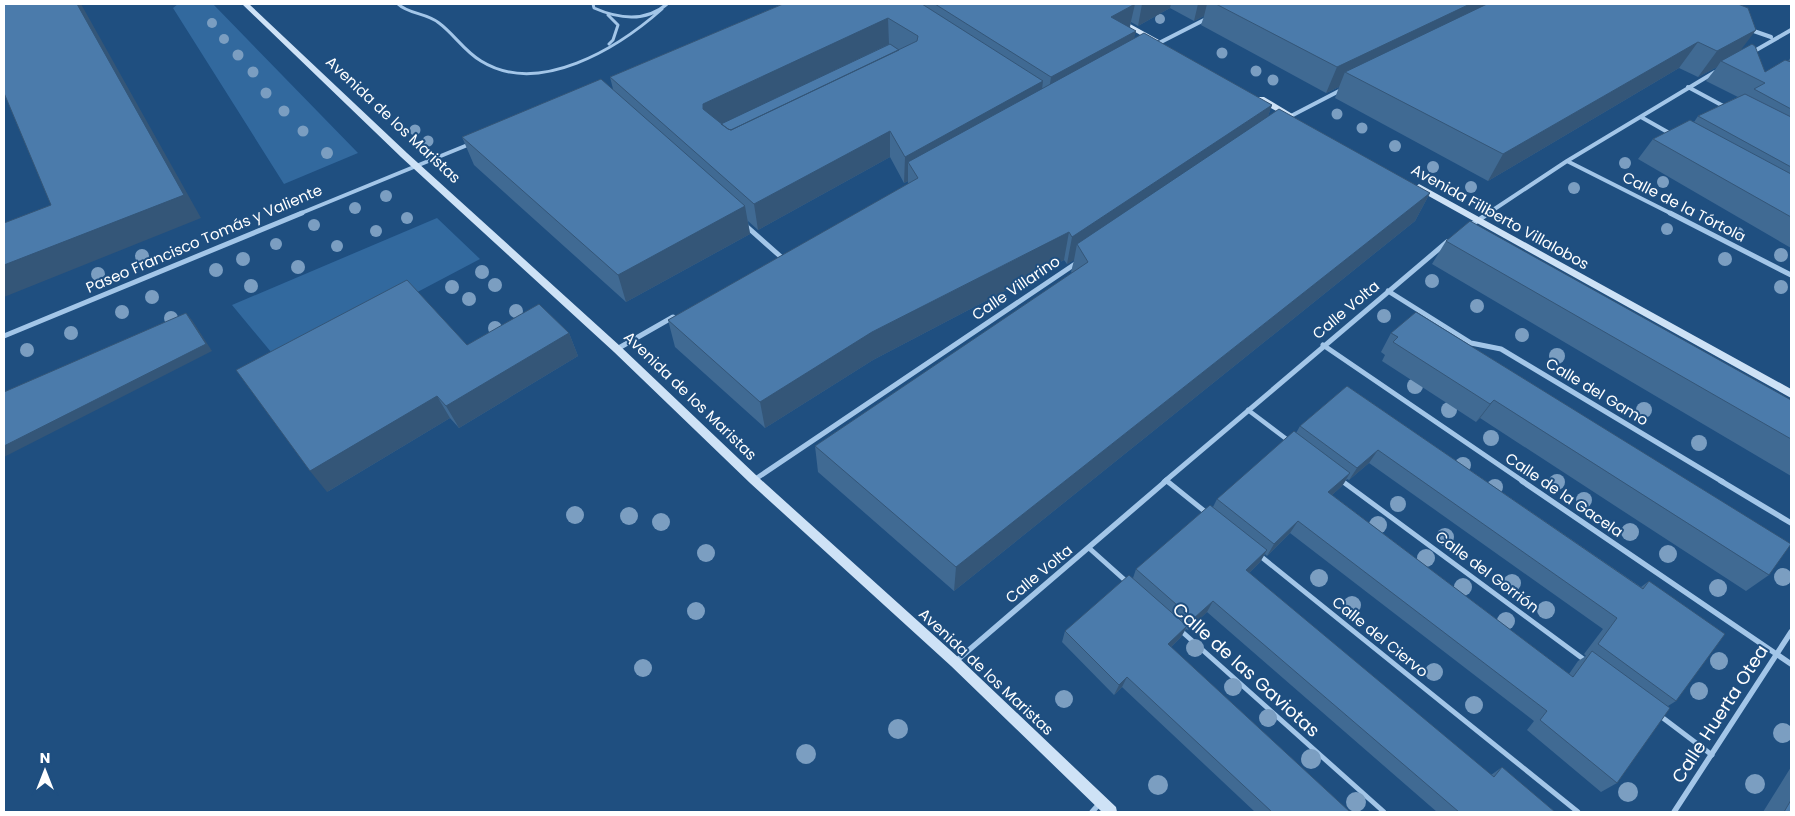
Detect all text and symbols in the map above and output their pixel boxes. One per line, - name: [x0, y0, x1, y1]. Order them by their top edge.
- street label: Avenida de los Maristas: [321, 51, 466, 188]
- street label: Avenida Filiberto Villalobos: [1408, 159, 1593, 274]
- street label: Calle de la Tórtola: [1619, 166, 1750, 247]
- street label: Paseo Francisco Tomás y Valiente: [82, 179, 325, 298]
- street label: Calle Villarino: [967, 250, 1064, 325]
- street label: Calle Volta: [1308, 275, 1384, 344]
- street label: Avenida de los Maristas: [619, 326, 762, 465]
- street label: Calle del Gamo: [1542, 353, 1653, 431]
- street label: Calle de la Gacela: [1501, 447, 1627, 542]
- street label: Calle del Gorrión: [1431, 526, 1543, 618]
- street label: Calle Volta: [1001, 539, 1077, 608]
- street label: Calle del Ciervo: [1328, 591, 1433, 682]
- street label: Calle de las Gaviotas: [1167, 597, 1325, 743]
- street label: Avenida de los Maristas: [914, 603, 1059, 740]
- street label: Calle Huerta Otea: [1665, 640, 1774, 788]
- north arrow: [20, 746, 70, 796]
- text: N: [40, 748, 50, 768]

